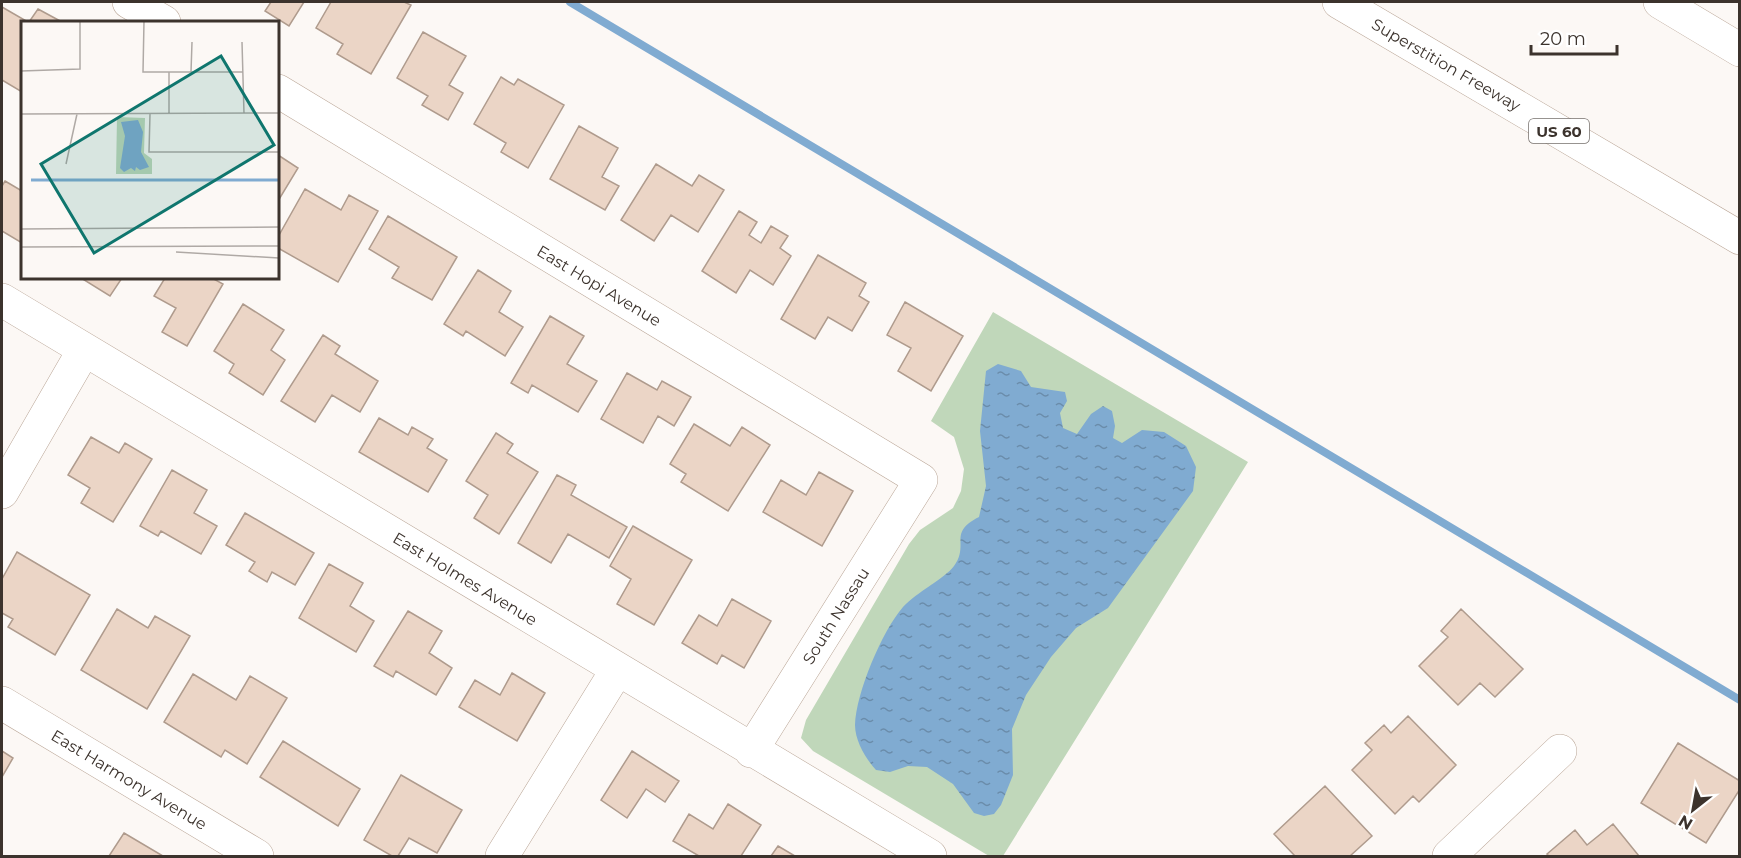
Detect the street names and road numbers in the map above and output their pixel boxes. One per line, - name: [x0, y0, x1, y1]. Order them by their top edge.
- street label: Superstition Freeway: [1368, 15, 1524, 116]
- road number: US 60: [1529, 119, 1589, 143]
- street label: East Hopi Avenue: [534, 241, 664, 331]
- street label: East Holmes Avenue: [389, 528, 541, 630]
- street label: South Nassau: [799, 564, 873, 668]
- street label: East Harmony Avenue: [48, 726, 210, 834]

